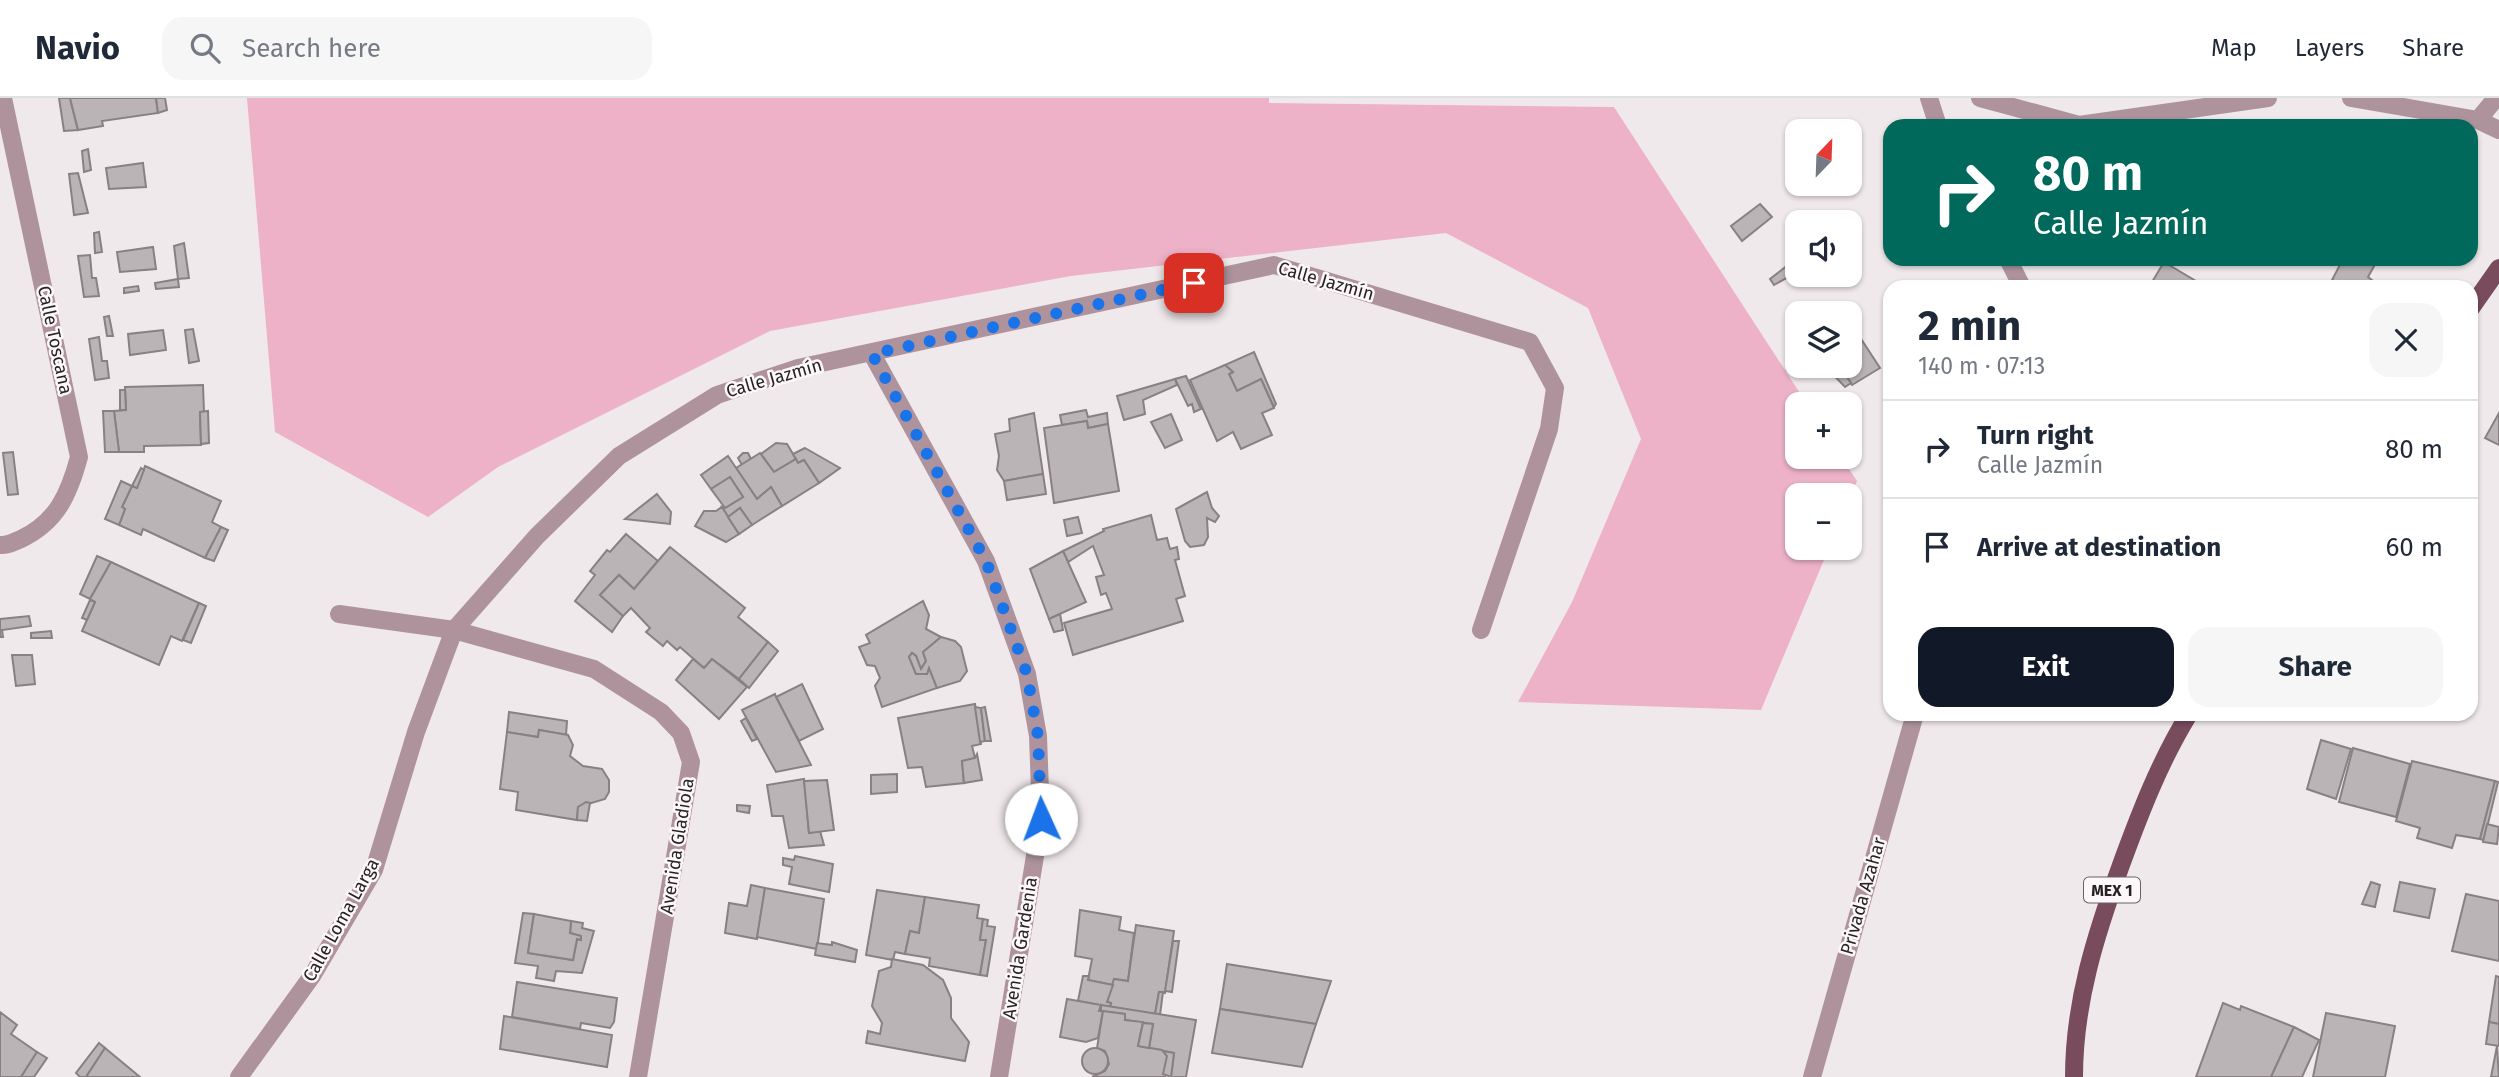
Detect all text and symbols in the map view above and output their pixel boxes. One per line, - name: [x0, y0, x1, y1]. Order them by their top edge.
- search box: [162, 17, 652, 80]
- text: Navio: [35, 28, 120, 68]
- icon: search: [186, 29, 224, 67]
- text: Search here: [242, 33, 381, 64]
- text: Map: [2211, 34, 2257, 62]
- text: Layers: [2295, 34, 2364, 62]
- text: Share: [2402, 34, 2464, 62]
- north arrow: [1785, 119, 1862, 196]
- map controls: [1785, 119, 1862, 560]
- text: 80 m: [2033, 144, 2143, 203]
- icon: right: [1918, 147, 2009, 238]
- text: Calle Jazmín: [2033, 204, 2209, 242]
- button: sound: [1785, 210, 1862, 287]
- pin: [1164, 253, 1224, 313]
- street label: Calle Jazmín: [1276, 257, 1376, 305]
- icon: arrive: [1175, 264, 1213, 302]
- street label: Calle Toscana: [33, 284, 77, 396]
- button: layers: [1785, 301, 1862, 378]
- text: 2 min: [1918, 301, 2021, 351]
- button: close: [2369, 303, 2443, 377]
- text: 140 m · 07:13: [1918, 352, 2045, 380]
- street label: Calle Jazmín: [724, 354, 824, 402]
- button: +: [1785, 392, 1862, 469]
- text: Turn right: [1977, 420, 2094, 451]
- icon: right: [1918, 430, 1956, 468]
- text: 80 m: [2385, 434, 2443, 465]
- text: Calle Jazmín: [1977, 451, 2103, 479]
- button: −: [1785, 483, 1862, 560]
- icon: arrive: [1918, 528, 1956, 566]
- text: Arrive at destination: [1977, 532, 2221, 563]
- text: 60 m: [2385, 532, 2443, 563]
- button: Exit: [1918, 627, 2174, 707]
- button: Share: [2188, 627, 2443, 707]
- street label: Avenida Gladiola: [655, 776, 699, 916]
- position arrow: [1004, 782, 1078, 856]
- street label: Privada Azahar: [1836, 835, 1890, 957]
- street label: Calle Loma Larga: [298, 854, 384, 986]
- street label: Avenida Gardenia: [998, 875, 1042, 1021]
- road number: MEX 1: [2084, 877, 2140, 902]

